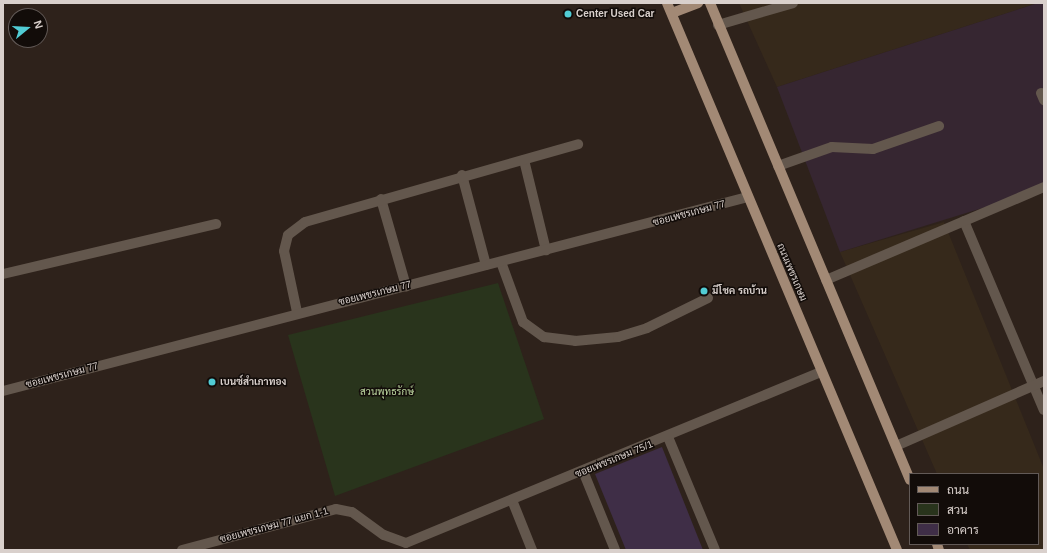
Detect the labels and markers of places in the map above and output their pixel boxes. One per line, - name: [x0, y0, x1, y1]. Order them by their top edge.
- place label: Center Used Car: [576, 8, 654, 20]
- marker: Center Used Car: [563, 9, 573, 19]
- place label: มีโชค รถบ้าน: [712, 285, 767, 297]
- marker: มีโชค รถบ้าน: [699, 286, 709, 296]
- place label: เบนซ์สำเภาทอง: [220, 376, 286, 388]
- marker: เบนซ์สำเภาทอง: [207, 377, 217, 387]

